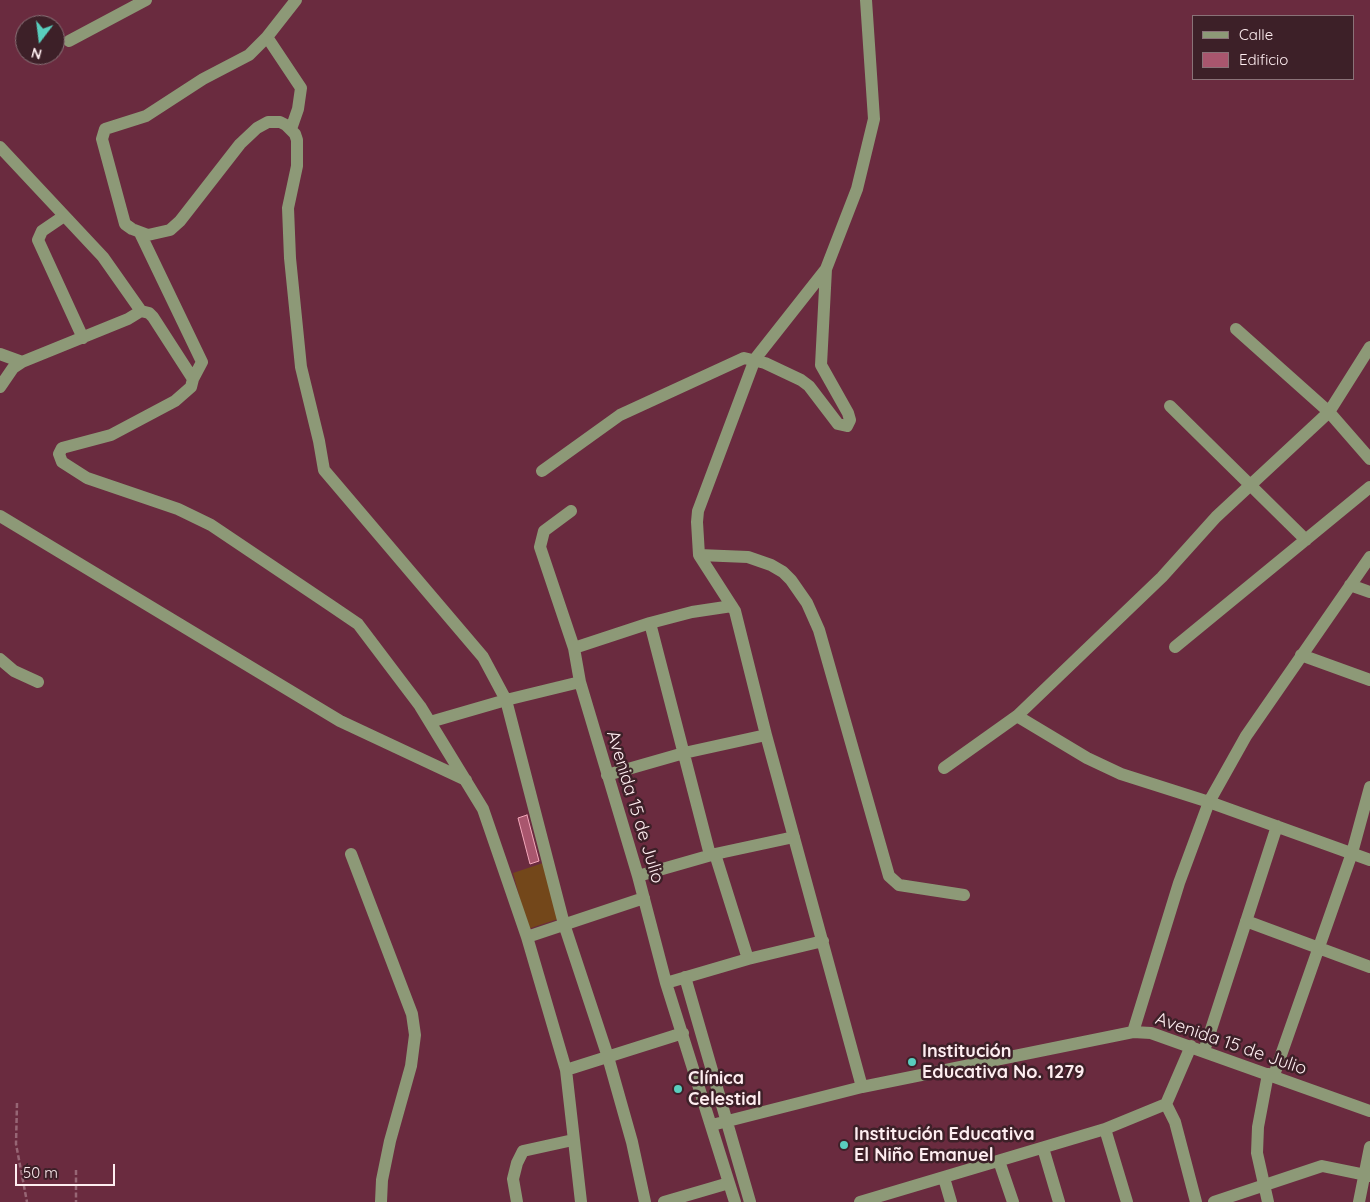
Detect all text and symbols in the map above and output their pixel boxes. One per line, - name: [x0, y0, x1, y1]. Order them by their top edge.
- north arrow: [15, 15, 65, 65]
- legend: [1192, 15, 1355, 80]
- text: Calle: [1239, 25, 1273, 44]
- text: N: [29, 43, 44, 64]
- text: Edificio: [1239, 50, 1288, 69]
- street label: Avenida 15 de Julio: [602, 728, 668, 886]
- street label: Avenida 15 de Julio: [1153, 1008, 1309, 1080]
- place label: Institución Educativa No. 1279: [922, 1041, 1084, 1084]
- marker: Institución Educativa No. 1279: [906, 1056, 918, 1068]
- place label: Clínica Celestial: [688, 1068, 762, 1110]
- marker: Clínica Celestial: [672, 1083, 684, 1095]
- place label: Institución Educativa El Niño Emanuel: [854, 1124, 1035, 1166]
- marker: Institución Educativa El Niño Emanuel: [838, 1139, 850, 1151]
- scale bar: [18, 1154, 118, 1186]
- text: 50 m: [23, 1163, 58, 1182]

